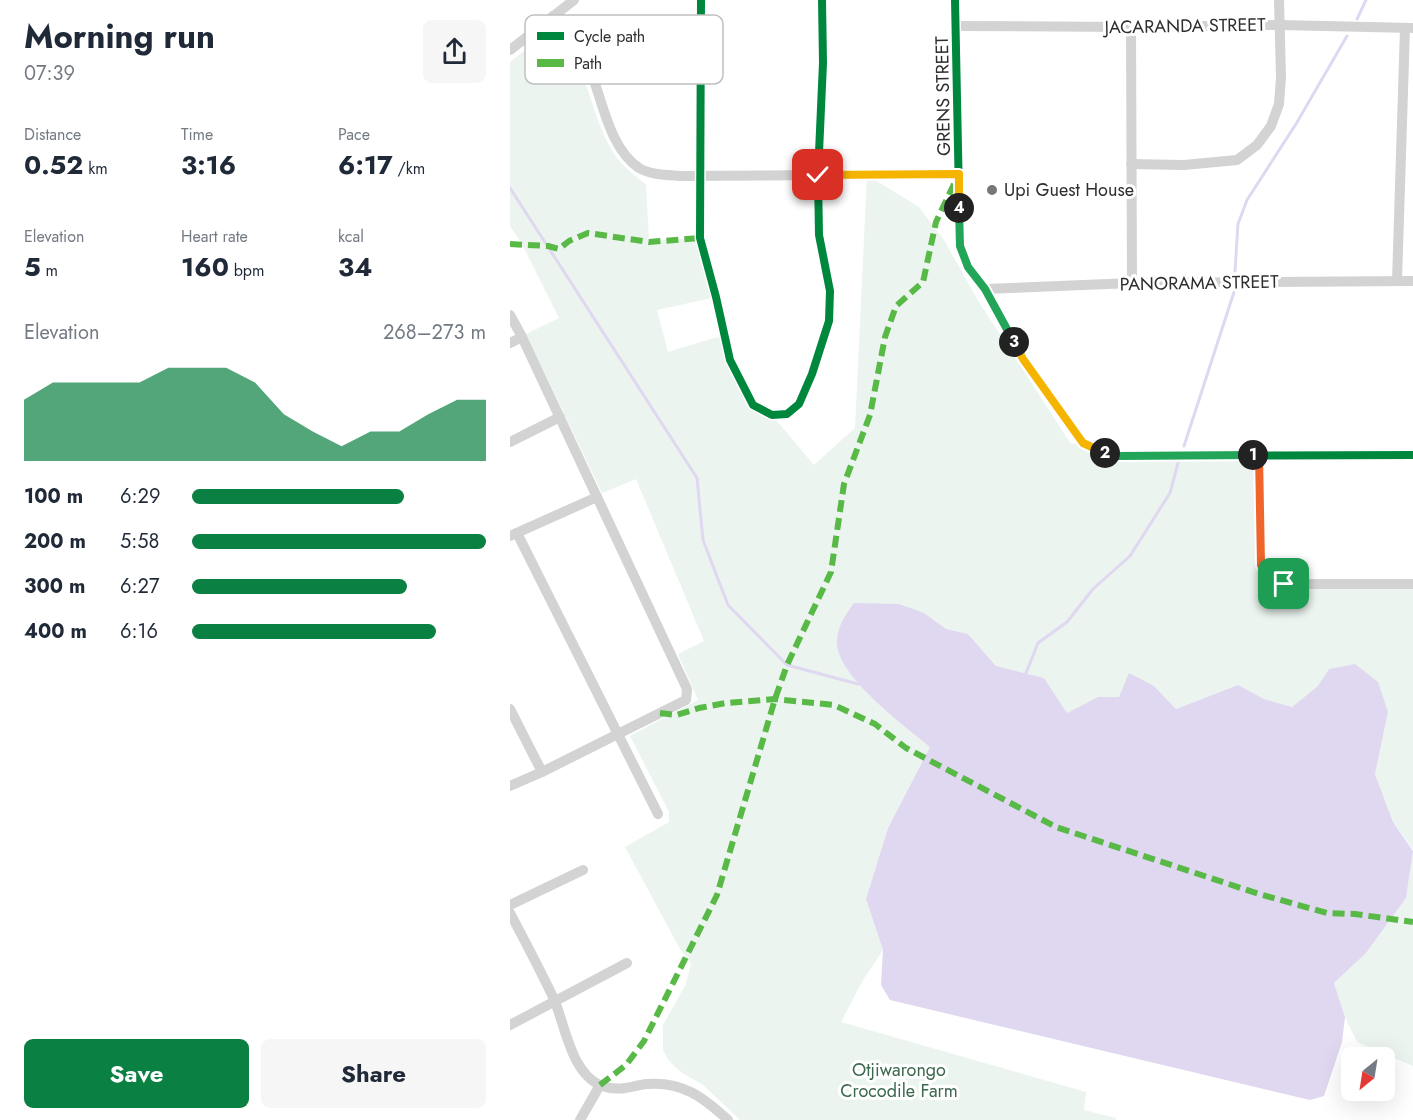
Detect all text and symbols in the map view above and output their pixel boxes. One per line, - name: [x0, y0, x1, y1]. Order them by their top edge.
- street label: JACARANDA STREET: [1102, 12, 1266, 40]
- text: Morning run: [24, 13, 215, 60]
- legend: [525, 15, 723, 84]
- button: share: [423, 20, 486, 83]
- text: Cycle path: [574, 25, 645, 48]
- street label: GRENS STREET: [929, 35, 957, 156]
- text: Path: [574, 52, 602, 75]
- text: 07:39: [24, 59, 75, 88]
- text: Distance: [24, 123, 81, 146]
- text: Time: [181, 123, 213, 146]
- text: Pace: [338, 123, 370, 146]
- text: 0.52: [24, 146, 83, 184]
- text: 3:16: [181, 146, 236, 184]
- text: 6:17: [338, 146, 393, 184]
- pin: [792, 149, 843, 200]
- text: km: [83, 157, 108, 180]
- text: /km: [393, 157, 425, 180]
- icon: check: [801, 158, 834, 191]
- place label: Upi Guest House: [1004, 177, 1134, 203]
- marker: Upi Guest House: [985, 183, 999, 197]
- pin: 4: [944, 193, 974, 223]
- text: 4: [953, 196, 965, 219]
- text: Elevation: [24, 225, 84, 248]
- text: Heart rate: [181, 225, 248, 248]
- text: kcal: [338, 225, 364, 248]
- text: 5: [24, 248, 41, 286]
- text: 160: [181, 248, 229, 286]
- text: 34: [338, 248, 372, 286]
- text: m: [41, 259, 58, 282]
- text: bpm: [229, 259, 264, 282]
- street label: PANORAMA STREET: [1119, 269, 1279, 297]
- text: Elevation: [24, 318, 99, 347]
- text: 268–273 m: [383, 318, 486, 347]
- pin: 3: [999, 327, 1029, 357]
- text: 3: [1009, 330, 1019, 353]
- pin: 2: [1090, 438, 1120, 468]
- pin: 1: [1238, 440, 1268, 470]
- text: 2: [1100, 441, 1110, 464]
- text: 1: [1249, 443, 1257, 466]
- text: 100 m: [24, 482, 83, 511]
- text: 6:29: [120, 482, 160, 511]
- text: 200 m: [24, 527, 86, 556]
- text: 5:58: [120, 527, 159, 556]
- pin: [1258, 558, 1309, 609]
- icon: arrive: [1267, 567, 1300, 600]
- text: 300 m: [24, 572, 85, 601]
- text: 6:27: [120, 572, 159, 601]
- text: 400 m: [24, 617, 87, 646]
- text: 6:16: [120, 617, 158, 646]
- button: Save: [24, 1039, 249, 1108]
- button: Share: [261, 1039, 486, 1108]
- north arrow: [1341, 1047, 1395, 1101]
- map controls: [1341, 1047, 1395, 1101]
- park label: Otjiwarongo Crocodile Farm: [840, 1057, 958, 1104]

